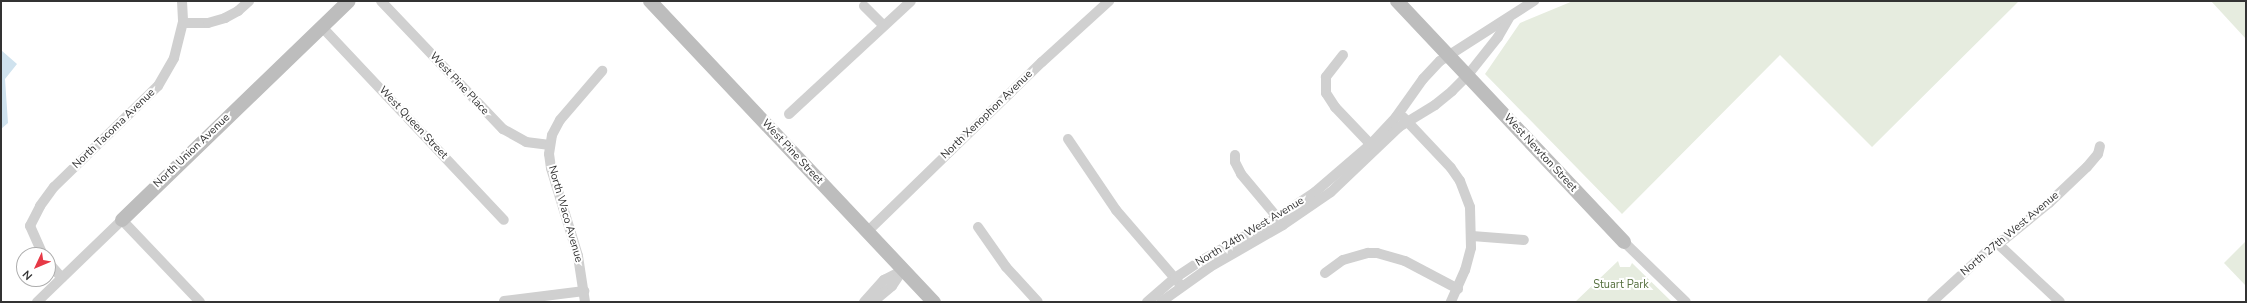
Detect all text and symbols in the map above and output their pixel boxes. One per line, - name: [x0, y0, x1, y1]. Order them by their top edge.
- street label: West Pine Place: [427, 50, 491, 118]
- street label: North Xenophon Avenue: [939, 68, 1035, 162]
- street label: West Queen Street: [376, 84, 450, 162]
- street label: North Tacoma Avenue: [70, 86, 158, 172]
- street label: North Union Avenue: [151, 111, 233, 191]
- street label: West Newton Street: [1501, 111, 1579, 195]
- street label: West Pine Street: [759, 117, 825, 187]
- street label: North Waco Avenue: [545, 164, 585, 264]
- street label: North 27th West Avenue: [1958, 189, 2062, 279]
- street label: North 24th West Avenue: [1193, 194, 1307, 270]
- north arrow: [16, 247, 56, 287]
- text: N: [19, 267, 36, 283]
- park label: Stuart Park: [1593, 278, 1649, 292]

